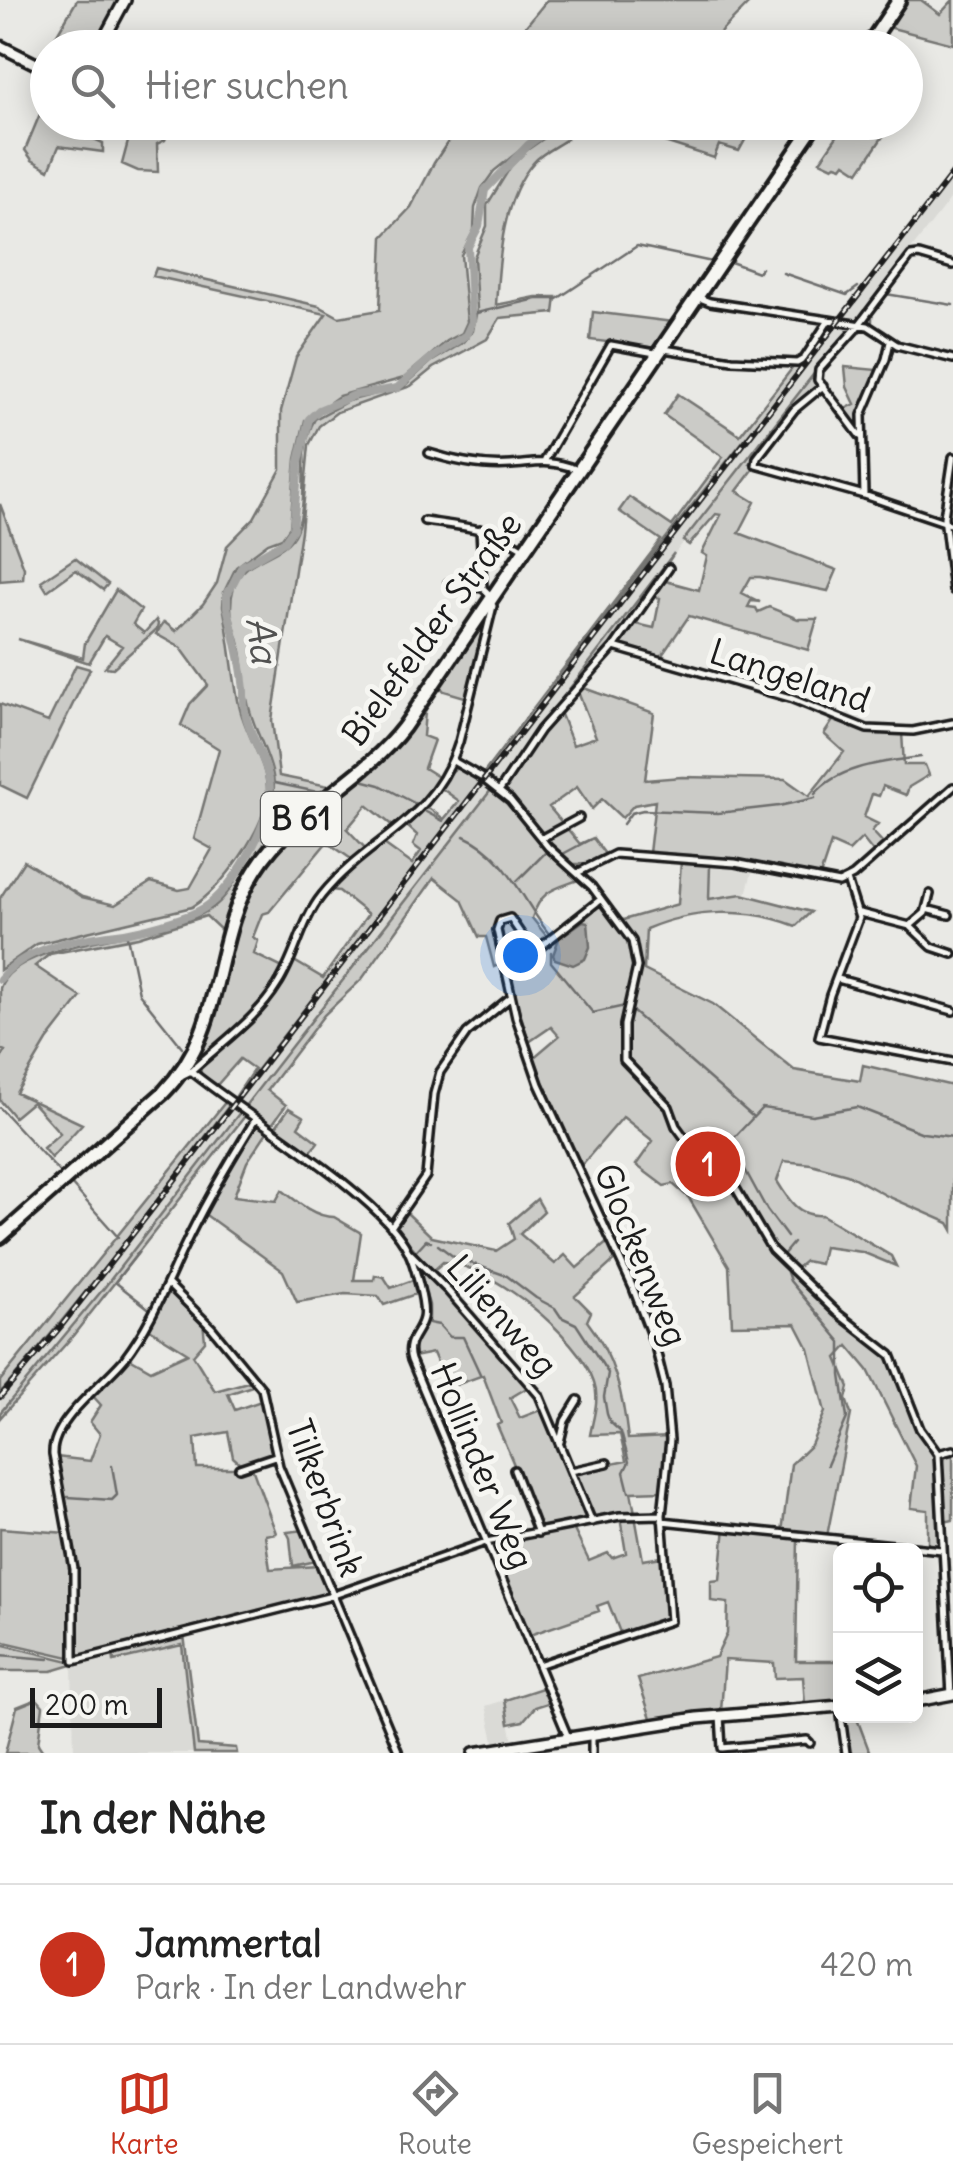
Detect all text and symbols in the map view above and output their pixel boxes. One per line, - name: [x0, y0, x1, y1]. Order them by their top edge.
- search box: [30, 30, 923, 140]
- icon: search: [65, 58, 120, 113]
- text: Hier suchen: [145, 62, 349, 109]
- street label: Bielefelder Straße: [332, 503, 531, 754]
- water label: Aa: [236, 614, 289, 668]
- street label: Langeland: [705, 628, 876, 722]
- road number: B 61: [261, 792, 341, 846]
- your location: [495, 930, 546, 981]
- pin: 1: [676, 1126, 740, 1202]
- street label: Glockenweg: [585, 1157, 698, 1352]
- street label: Lilienweg: [438, 1245, 568, 1385]
- street label: Hollinder Weg: [421, 1356, 544, 1576]
- street label: Tilkerbrink: [277, 1413, 375, 1582]
- map controls: [833, 1543, 923, 1723]
- button: locate: [833, 1543, 923, 1633]
- button: layers: [833, 1633, 923, 1723]
- scale bar: [30, 1683, 162, 1728]
- text: 200 m: [45, 1687, 128, 1723]
- text: In der Nähe: [40, 1792, 266, 1844]
- text: Jammertal: [135, 1920, 322, 1967]
- text: 1: [66, 1944, 79, 1985]
- text: 420 m: [820, 1944, 913, 1985]
- text: Park · In der Landwehr: [135, 1967, 467, 2008]
- tab: Karte: [110, 2066, 179, 2162]
- tab: Route: [398, 2066, 472, 2162]
- tab: Gespeichert: [691, 2066, 843, 2162]

